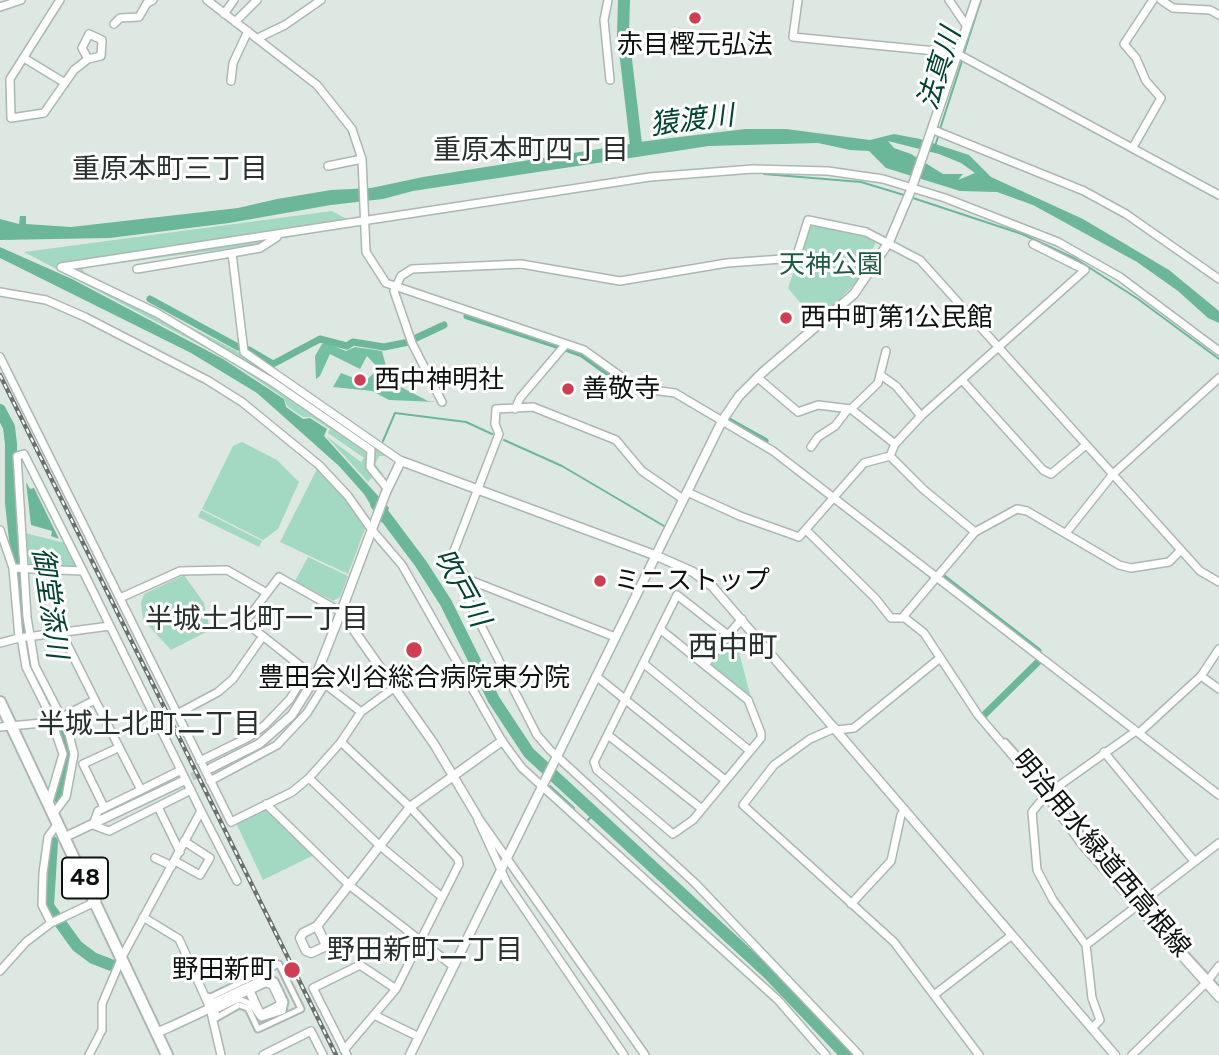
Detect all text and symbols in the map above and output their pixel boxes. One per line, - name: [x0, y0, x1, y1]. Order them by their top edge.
- marker: 赤目樫元弘法: [687, 10, 703, 26]
- water label: 法真川: [912, 24, 968, 114]
- place label: 赤目樫元弘法: [617, 29, 773, 61]
- water label: 猿渡川: [648, 99, 736, 143]
- district label: 重原本町四丁目: [433, 134, 629, 168]
- district label: 重原本町三丁目: [72, 153, 268, 187]
- park label: 天神公園: [779, 249, 883, 281]
- place label: 西中町第1公民館: [800, 302, 993, 334]
- marker: 西中町第1公民館: [778, 310, 794, 326]
- place label: 西中神明社: [374, 364, 504, 396]
- marker: 西中神明社: [352, 372, 368, 388]
- place label: 善敬寺: [582, 373, 660, 405]
- marker: 善敬寺: [560, 381, 576, 397]
- water label: 吹戸川: [426, 543, 496, 633]
- water label: 御堂添川: [25, 545, 73, 661]
- place label: ミニストップ: [614, 565, 770, 597]
- marker: ミニストップ: [592, 573, 608, 589]
- district label: 半城土北町一丁目: [145, 603, 369, 637]
- district label: 西中町: [688, 630, 778, 666]
- marker: 豊田会刈谷総合病院東分院: [404, 640, 424, 660]
- place label: 豊田会刈谷総合病院東分院: [258, 662, 570, 694]
- district label: 半城土北町二丁目: [37, 708, 261, 742]
- street label: 明治用水緑道西高根線: [1005, 744, 1197, 964]
- road number: 48: [62, 858, 108, 898]
- district label: 野田新町二丁目: [327, 934, 523, 968]
- place label: 野田新町: [172, 954, 276, 986]
- marker: 野田新町: [282, 960, 302, 980]

